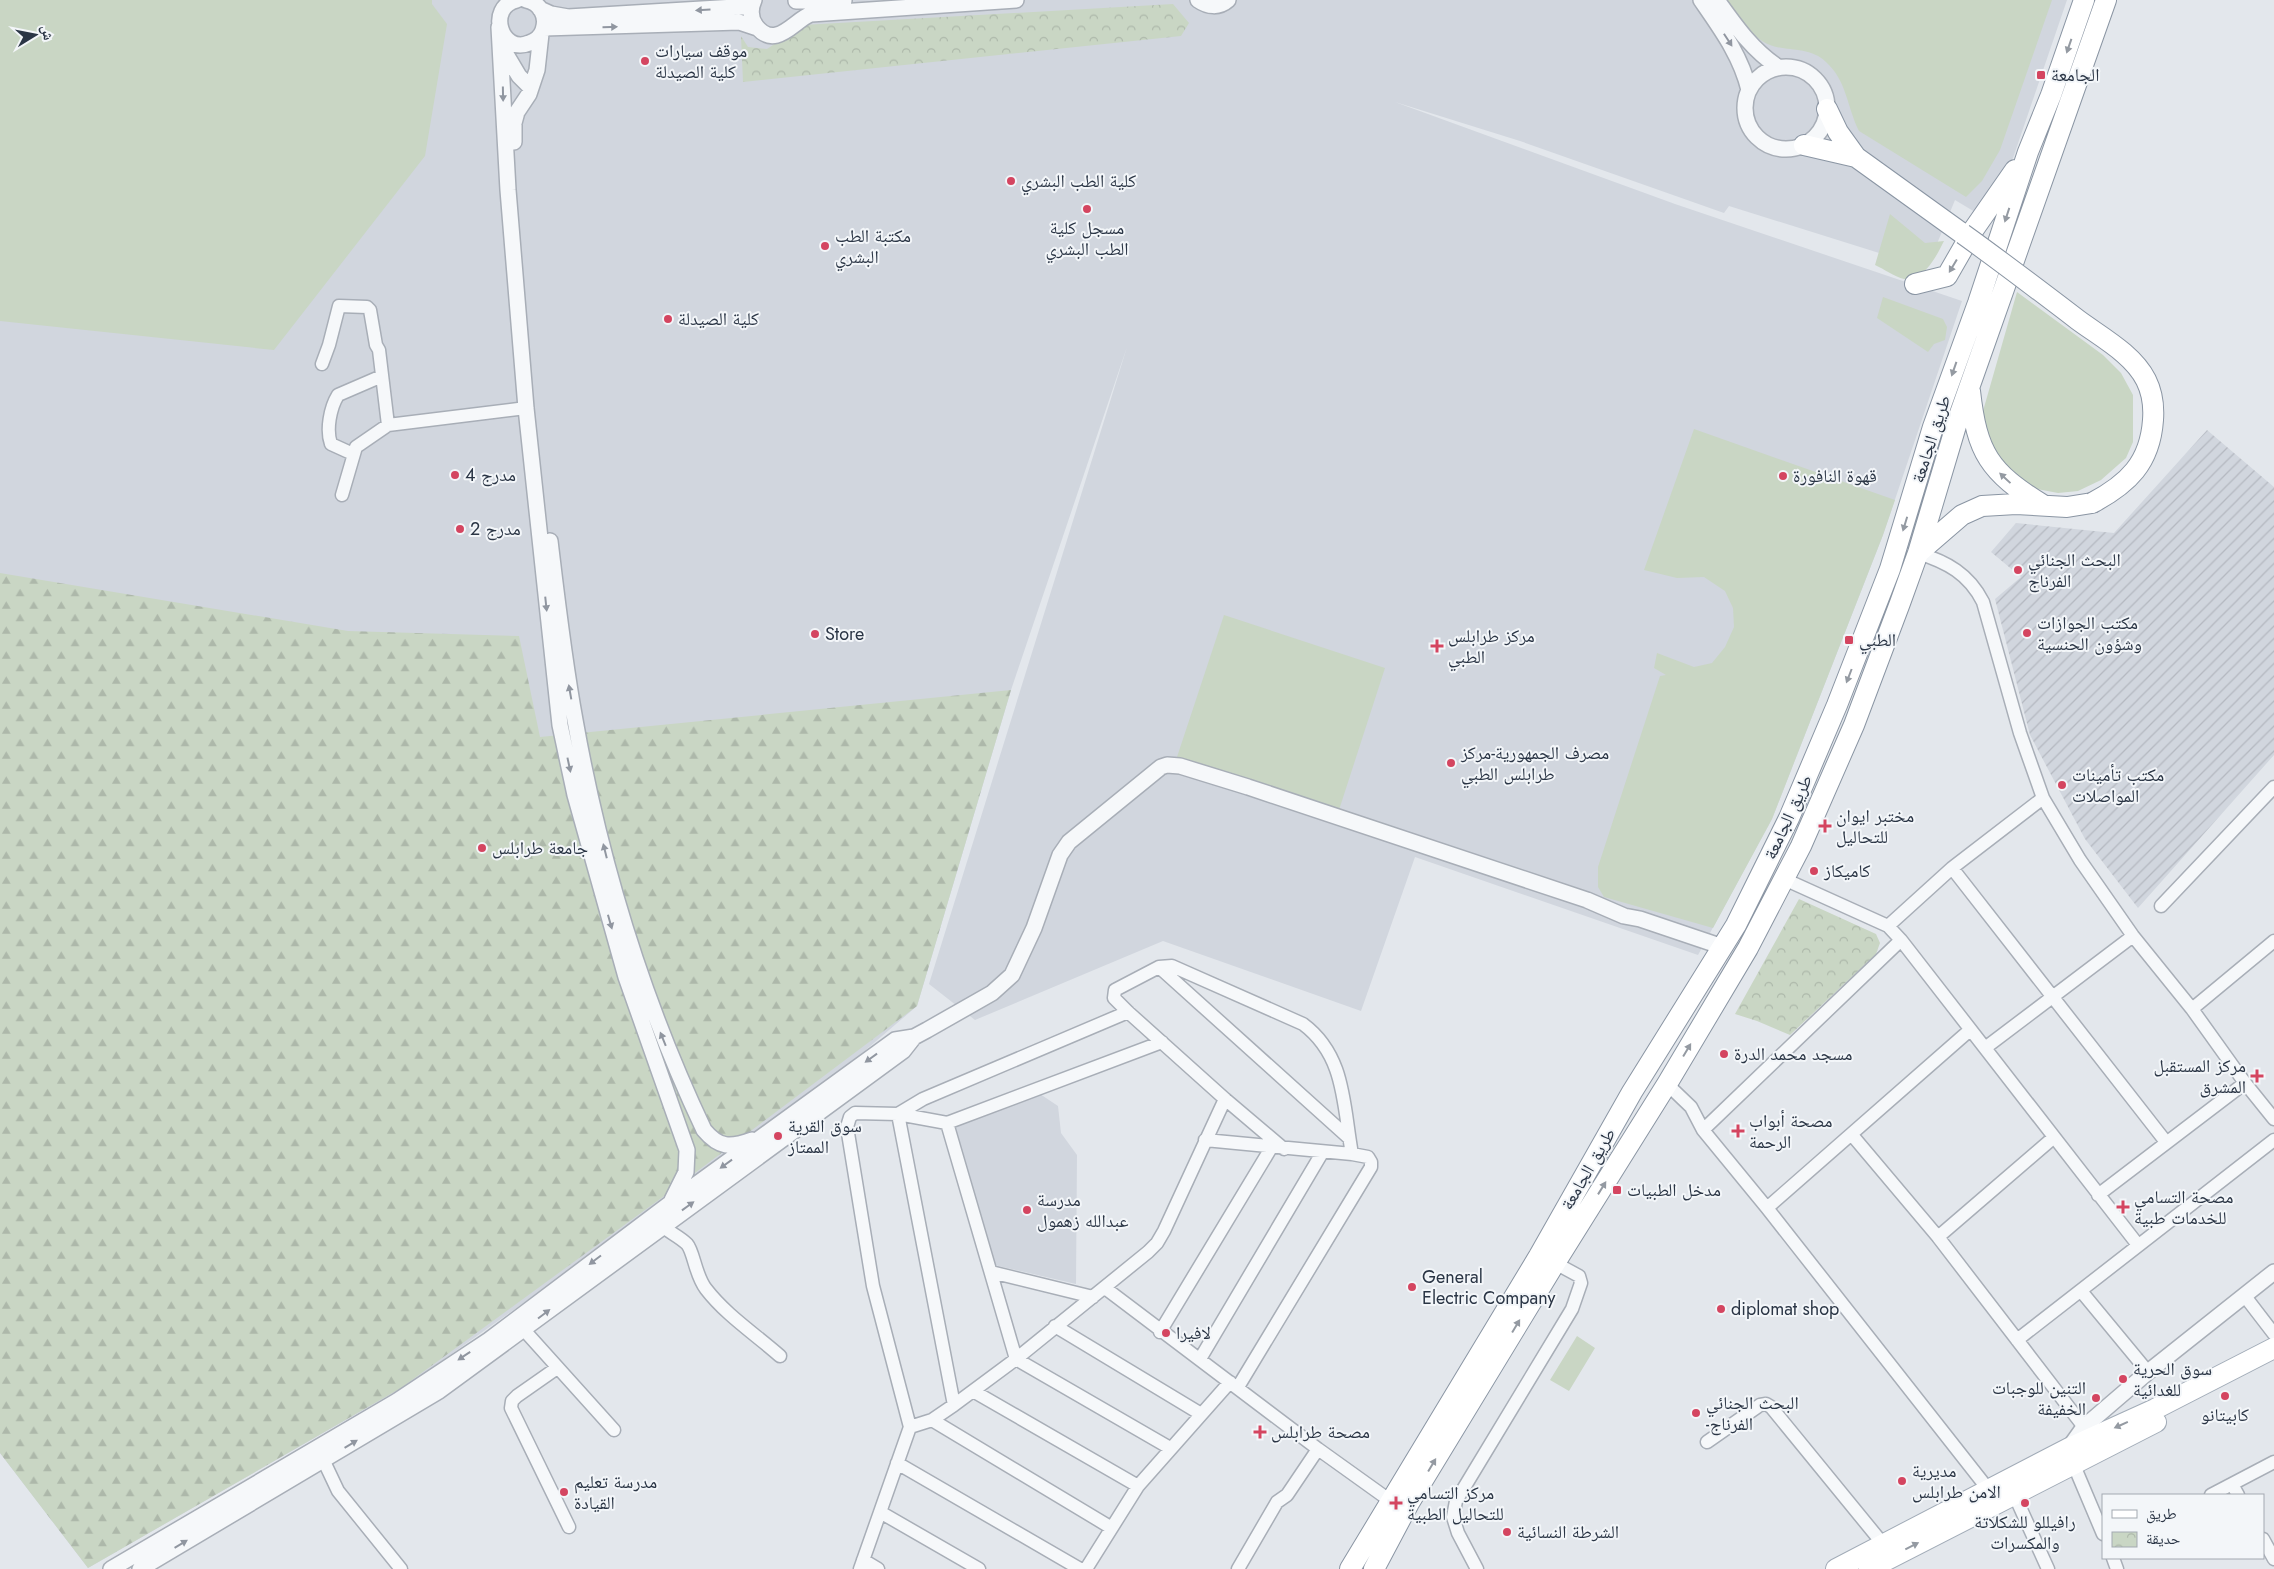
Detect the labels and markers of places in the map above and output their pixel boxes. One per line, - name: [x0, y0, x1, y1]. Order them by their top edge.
- place label: موقف سيارات كلية الصيدلة: [655, 38, 747, 85]
- marker: موقف سيارات كلية الصيدلة: [639, 55, 651, 67]
- place label: الجامعة: [2051, 62, 2099, 88]
- marker: الجامعة: [2035, 69, 2047, 81]
- place label: كلية الطب البشري: [1021, 168, 1137, 196]
- marker: كلية الطب البشري: [1005, 175, 1017, 187]
- marker: مسجل كلية الطب البشري: [1081, 203, 1093, 215]
- place label: مسجل كلية الطب البشري: [1045, 215, 1129, 264]
- place label: مكتبة الطب البشري: [835, 223, 911, 272]
- marker: مكتبة الطب البشري: [819, 240, 831, 252]
- place label: كلية الصيدلة: [678, 306, 759, 332]
- marker: كلية الصيدلة: [662, 313, 674, 325]
- place label: مدرج 4: [465, 462, 516, 488]
- place label: قهوة النافورة: [1793, 463, 1877, 489]
- marker: مدرج 4: [449, 469, 461, 481]
- marker: قهوة النافورة: [1777, 470, 1789, 482]
- place label: مدرج 2: [470, 516, 521, 542]
- marker: مدرج 2: [454, 523, 466, 535]
- place label: البحث الجنائي الفرناج: [2028, 547, 2121, 594]
- marker: البحث الجنائي الفرناج: [2012, 564, 2024, 576]
- place label: مكتب الجوازات وشؤون الحنسية: [2037, 610, 2142, 657]
- place label: Store: [825, 621, 864, 647]
- place label: مركز طرابلس الطبي: [1448, 623, 1535, 672]
- place label: الطبي: [1859, 627, 1896, 655]
- marker: مكتب الجوازات وشؤون الحنسية: [2021, 627, 2033, 639]
- marker: Store: [809, 628, 821, 640]
- marker: الطبي: [1843, 634, 1855, 646]
- marker: مركز طرابلس الطبي: [1430, 639, 1444, 653]
- place label: مصرف الجمهورية-مركز طرابلس الطبي: [1460, 740, 1609, 789]
- marker: مصرف الجمهورية-مركز طرابلس الطبي: [1445, 757, 1457, 769]
- place label: مكتب تأمينات المواصلات: [2072, 762, 2164, 809]
- marker: مكتب تأمينات المواصلات: [2056, 779, 2068, 791]
- place label: مختبر ايوان للتحاليل: [1836, 803, 1914, 850]
- marker: مختبر ايوان للتحاليل: [1818, 819, 1832, 833]
- place label: جامعة طرابلس: [492, 835, 588, 861]
- marker: جامعة طرابلس: [476, 842, 488, 854]
- place label: كاميكاز: [1823, 858, 1871, 884]
- marker: كاميكاز: [1808, 865, 1820, 877]
- place label: مسجد محمد الدرة: [1734, 1041, 1853, 1067]
- marker: مسجد محمد الدرة: [1718, 1048, 1730, 1060]
- place label: مركز المستقبل المشرق: [2154, 1053, 2246, 1100]
- marker: مركز المستقبل المشرق: [2250, 1069, 2264, 1083]
- place label: مصحة أبواب الرحمة: [1749, 1108, 1833, 1155]
- place label: سوق القرية الممتاز: [787, 1113, 862, 1160]
- marker: مصحة أبواب الرحمة: [1731, 1124, 1745, 1138]
- marker: سوق القرية الممتاز: [772, 1130, 784, 1142]
- place label: مدخل الطبيات: [1627, 1177, 1721, 1203]
- marker: مدخل الطبيات: [1611, 1184, 1623, 1196]
- place label: مصحة التسامي للخدمات طبية: [2134, 1184, 2233, 1231]
- place label: مدرسة عبدالله زهمول: [1037, 1187, 1129, 1234]
- marker: مصحة التسامي للخدمات طبية: [2116, 1200, 2130, 1214]
- marker: مدرسة عبدالله زهمول: [1021, 1204, 1033, 1216]
- place label: General Electric Company: [1422, 1264, 1556, 1311]
- marker: General Electric Company: [1406, 1281, 1418, 1293]
- place label: diplomat shop: [1731, 1296, 1839, 1322]
- marker: diplomat shop: [1715, 1303, 1727, 1315]
- place label: لافيرا: [1176, 1320, 1211, 1346]
- marker: لافيرا: [1160, 1327, 1172, 1339]
- place label: سوق الحرية للغدائية: [2133, 1356, 2212, 1403]
- marker: سوق الحرية للغدائية: [2117, 1373, 2129, 1385]
- place label: التنين للوجبات الخفيفة: [1992, 1375, 2086, 1422]
- place label: البحث الجنائي -الفرناج: [1706, 1390, 1799, 1437]
- marker: كابيتانو: [2219, 1390, 2231, 1402]
- marker: التنين للوجبات الخفيفة: [2090, 1392, 2102, 1404]
- place label: كابيتانو: [2201, 1402, 2249, 1428]
- marker: البحث الجنائي -الفرناج: [1690, 1407, 1702, 1419]
- place label: مصحة طرابلس: [1271, 1419, 1370, 1445]
- marker: مصحة طرابلس: [1253, 1425, 1267, 1439]
- place label: مديرية الامن طرابلس: [1912, 1458, 2001, 1505]
- place label: مدرسة تعليم القيادة: [574, 1469, 657, 1516]
- marker: مديرية الامن طرابلس: [1896, 1475, 1908, 1487]
- place label: مركز التسامي للتحاليل الطبية: [1407, 1480, 1504, 1527]
- marker: مدرسة تعليم القيادة: [558, 1486, 570, 1498]
- marker: مركز التسامي للتحاليل الطبية: [1389, 1496, 1403, 1510]
- marker: رافيللو للشكلاتة والمكسرات: [2019, 1497, 2031, 1509]
- place label: رافيللو للشكلاتة والمكسرات: [1974, 1509, 2076, 1556]
- place label: الشرطة النسائية: [1517, 1519, 1619, 1545]
- marker: الشرطة النسائية: [1501, 1526, 1513, 1538]

